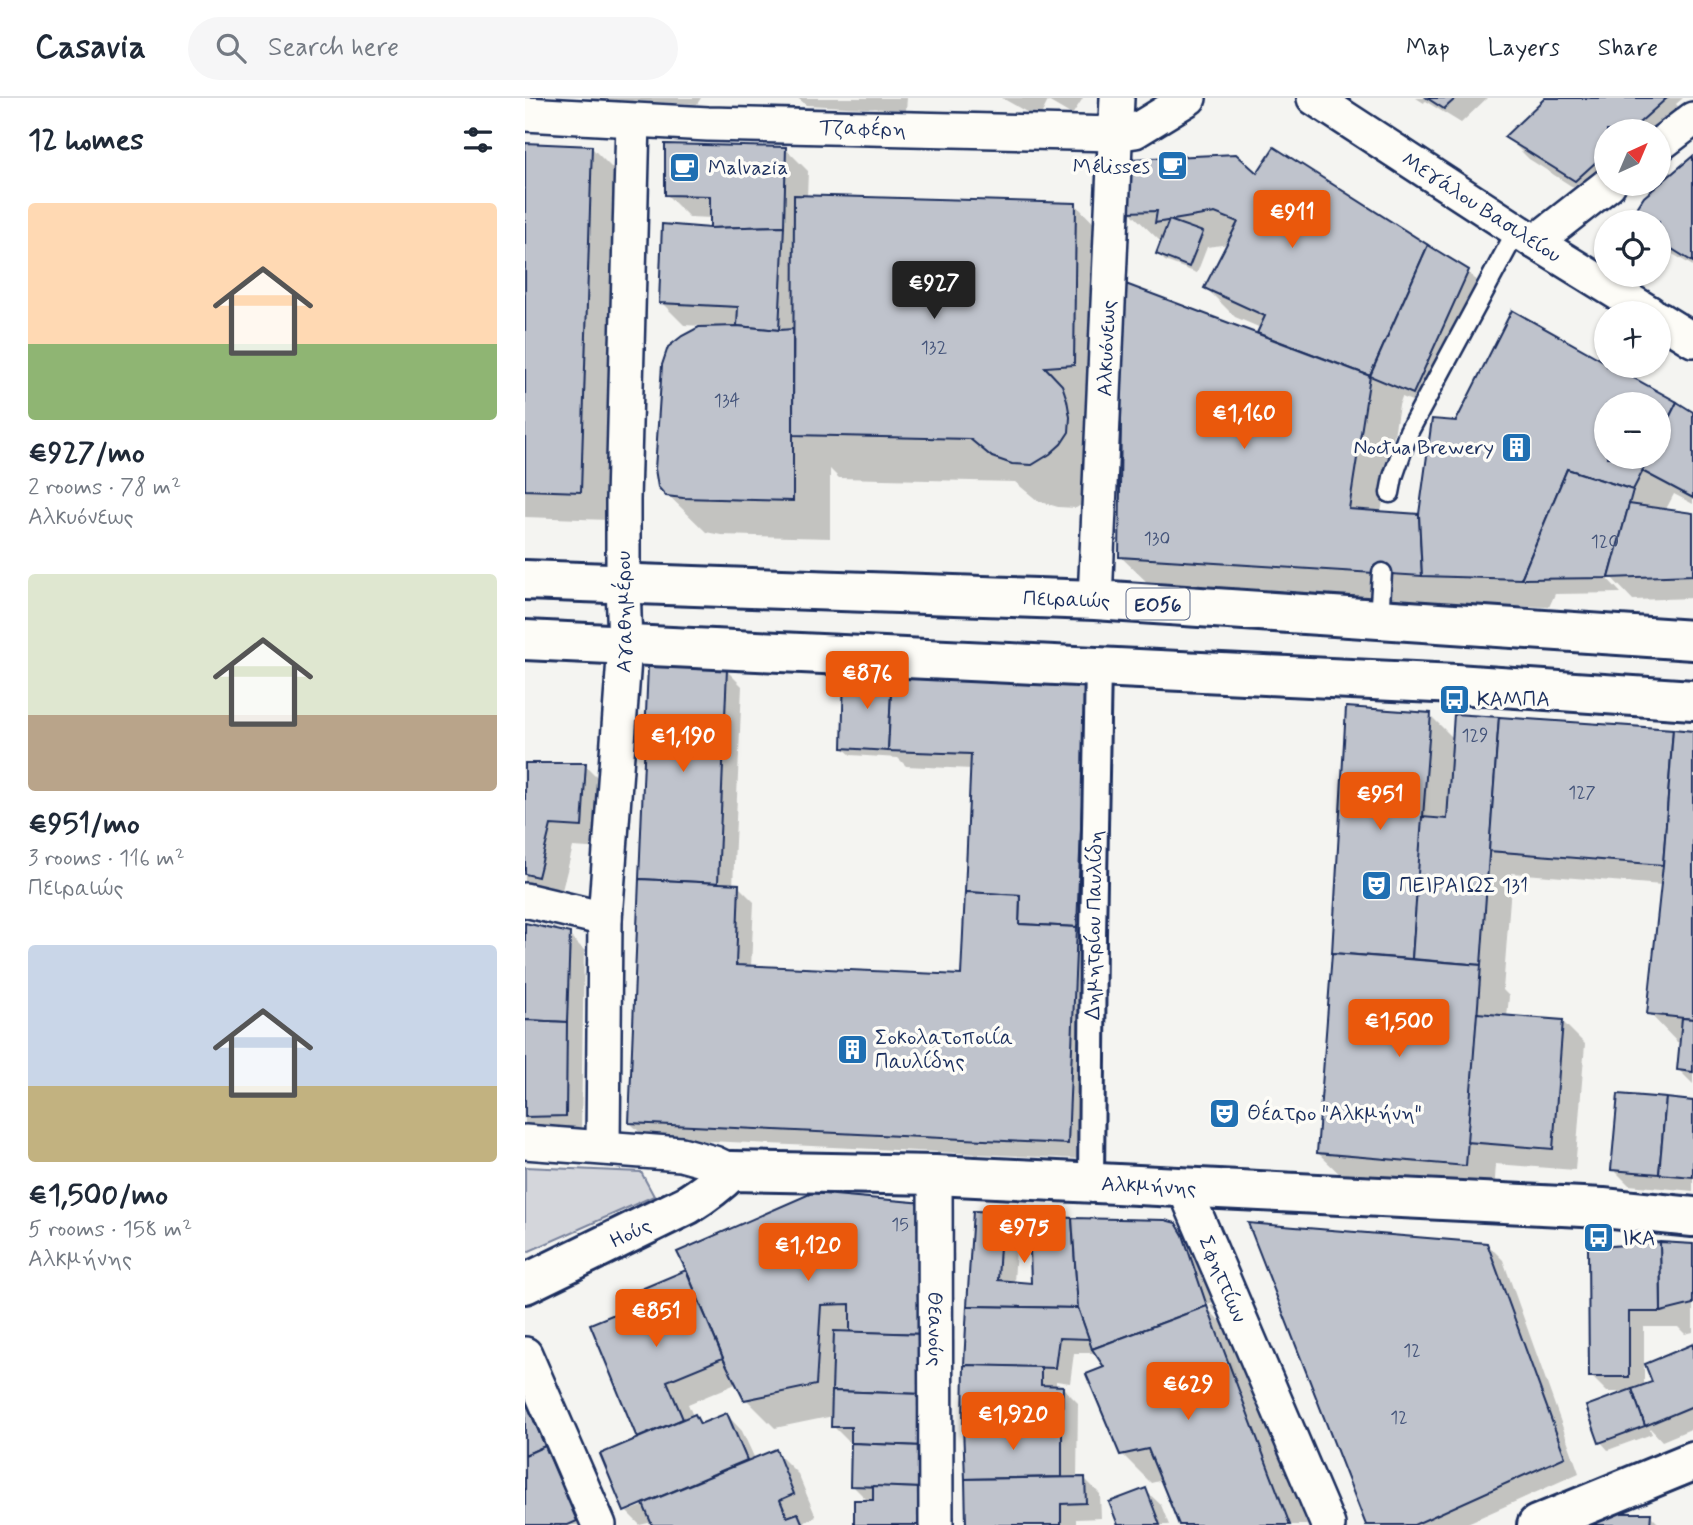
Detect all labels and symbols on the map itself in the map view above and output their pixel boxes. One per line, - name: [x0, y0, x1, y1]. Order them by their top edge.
- street label: Τζαφέρη: [819, 114, 906, 144]
- north arrow: [1594, 119, 1671, 196]
- street label: Μεγάλου Βασιλείου: [1396, 146, 1566, 270]
- cafe icon: Mélisses: [1156, 149, 1190, 183]
- cafe icon: Malvazia: [668, 150, 702, 184]
- place label: Mélisses: [1073, 153, 1150, 181]
- place label: Malvazia: [708, 154, 788, 182]
- pin: €911: [1251, 190, 1333, 250]
- pin: €927: [893, 262, 975, 321]
- street label: Αλκυόνεως: [1091, 299, 1123, 397]
- house number: 132: [921, 336, 947, 360]
- house number: 134: [714, 389, 741, 413]
- pin: €1,160: [1187, 392, 1301, 451]
- building icon: Noctua Brewery: [1500, 430, 1534, 464]
- place label: Noctua Brewery: [1354, 434, 1494, 462]
- house number: 130: [1144, 527, 1170, 551]
- house number: 120: [1591, 530, 1619, 554]
- street label: Αγαθημέρου: [609, 551, 640, 674]
- street label: Πειραιώς: [1023, 584, 1111, 616]
- road number: ΕΟ56: [1127, 589, 1189, 620]
- pin: €876: [826, 652, 908, 711]
- bus stop icon: ΚΑΜΠΑ: [1437, 682, 1471, 716]
- place label: ΚΑΜΠΑ: [1477, 686, 1550, 714]
- pin: €1,190: [626, 714, 740, 774]
- house number: 129: [1461, 724, 1489, 748]
- pin: €951: [1339, 772, 1421, 832]
- house number: 127: [1568, 781, 1596, 805]
- street label: Δημητρίου Παυλίδη: [1079, 830, 1110, 1020]
- theatre icon: ΠΕΙΡΑΙΩΣ 131: [1359, 868, 1393, 902]
- place label: ΠΕΙΡΑΙΩΣ 131: [1399, 872, 1528, 900]
- pin: €1,500: [1342, 1000, 1456, 1059]
- place label: Σοκολατοποιία Παυλίδης: [875, 1024, 1013, 1076]
- building icon: Σοκολατοποιία Παυλίδης: [835, 1032, 869, 1066]
- theatre icon: Θέατρο "Αλκμήνη": [1207, 1096, 1241, 1130]
- place label: Θέατρο "Αλκμήνη": [1247, 1099, 1422, 1128]
- street label: Αλκμήνης: [1101, 1170, 1197, 1203]
- pin: €975: [983, 1206, 1065, 1265]
- street label: Ηούς: [605, 1212, 656, 1256]
- house number: 15: [891, 1213, 909, 1237]
- bus stop icon: ΙΚΑ: [1582, 1221, 1616, 1255]
- pin: €1,120: [751, 1224, 865, 1283]
- place label: ΙΚΑ: [1622, 1225, 1656, 1253]
- street label: Σφηττίων: [1191, 1232, 1253, 1327]
- pin: €851: [615, 1290, 697, 1349]
- street label: Θεανούς: [920, 1292, 949, 1366]
- house number: 12: [1403, 1339, 1421, 1363]
- pin: €629: [1147, 1362, 1229, 1422]
- pin: €1,920: [956, 1392, 1070, 1452]
- house number: 12: [1390, 1406, 1408, 1430]

